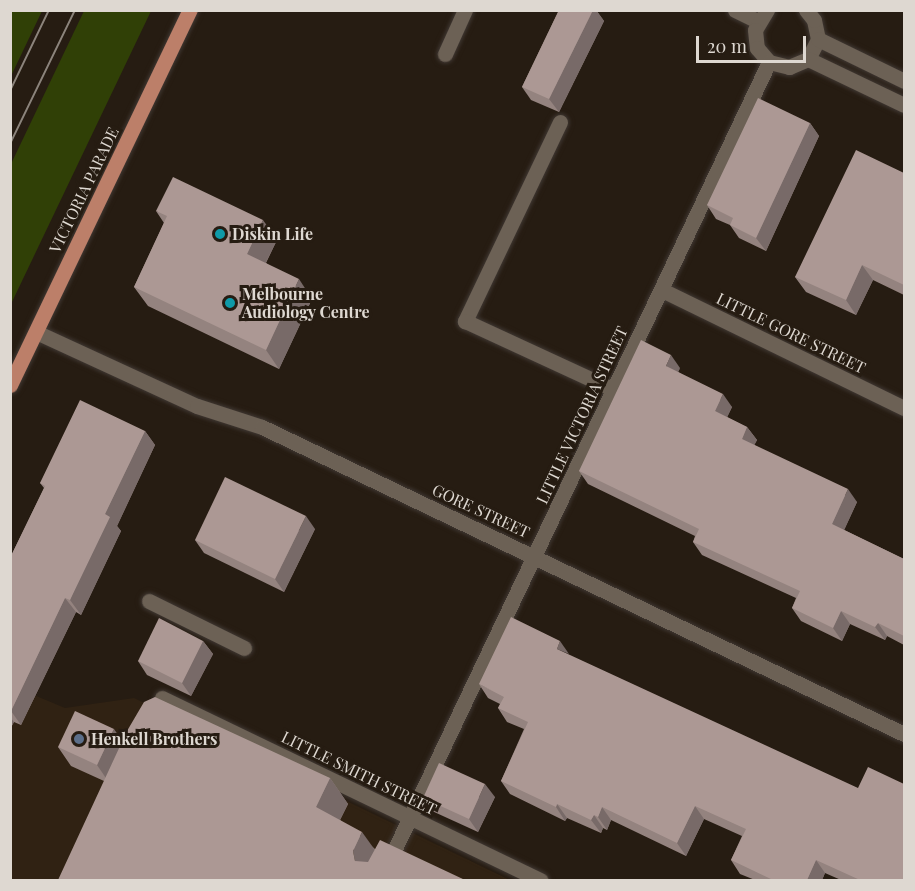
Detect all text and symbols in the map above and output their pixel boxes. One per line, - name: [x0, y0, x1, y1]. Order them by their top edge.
- scale bar: [699, 24, 808, 62]
- text: 20 m: [707, 34, 747, 58]
- street label: VICTORIA PARADE: [45, 124, 123, 256]
- place label: Diskin Life: [232, 224, 313, 244]
- marker: Diskin Life: [213, 227, 227, 241]
- place label: Melbourne Audiology Centre: [242, 284, 370, 322]
- street label: LITTLE GORE STREET: [713, 289, 869, 377]
- marker: Melbourne Audiology Centre: [223, 296, 237, 310]
- street label: LITTLE VICTORIA STREET: [532, 323, 632, 507]
- street label: GORE STREET: [429, 480, 533, 542]
- street label: LITTLE SMITH STREET: [278, 727, 440, 819]
- place label: Henkell Brothers: [91, 729, 217, 749]
- marker: Henkell Brothers: [72, 732, 86, 746]

